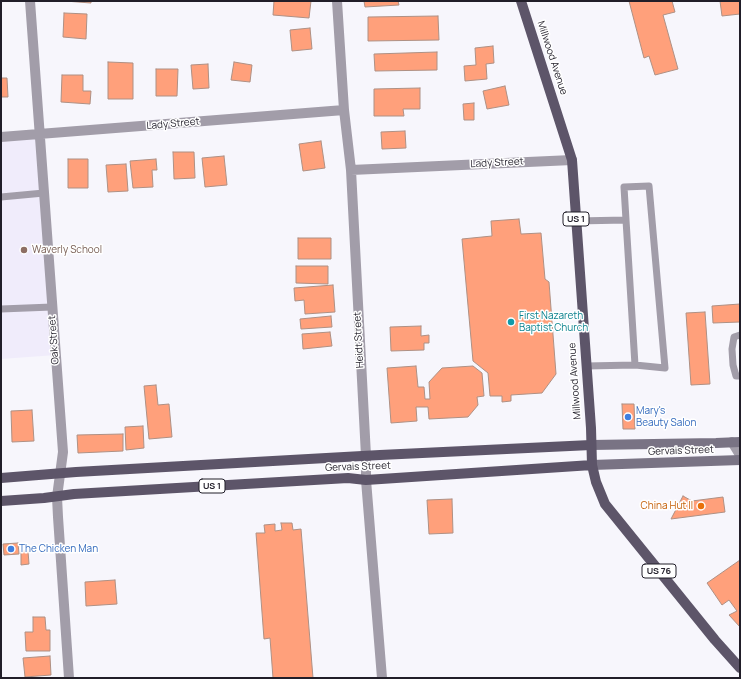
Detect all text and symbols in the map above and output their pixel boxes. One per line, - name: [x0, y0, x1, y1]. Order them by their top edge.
- street label: Millwood Avenue: [534, 20, 570, 96]
- street label: Lady Street: [146, 116, 200, 132]
- street label: Lady Street: [470, 156, 524, 170]
- road number: US 1: [563, 212, 589, 226]
- place label: Waverly School: [32, 244, 102, 256]
- marker: Waverly School: [19, 245, 29, 255]
- place label: First Nazareth Baptist Church: [519, 310, 588, 334]
- street label: Heidt Street: [352, 312, 366, 368]
- street label: Oak Street: [46, 315, 62, 365]
- marker: First Nazareth Baptist Church: [506, 317, 516, 327]
- street label: Millwood Avenue: [566, 342, 584, 420]
- place label: Mary's Beauty Salon: [636, 405, 696, 428]
- marker: Mary's Beauty Salon: [623, 412, 633, 422]
- street label: Gervais Street: [648, 444, 714, 458]
- street label: Gervais Street: [325, 460, 391, 474]
- road number: US 1: [199, 479, 225, 493]
- place label: China Hut II: [641, 500, 693, 512]
- marker: China Hut II: [696, 501, 706, 511]
- place label: The Chicken Man: [19, 543, 98, 555]
- marker: The Chicken Man: [6, 544, 16, 554]
- road number: US 76: [642, 564, 676, 578]

